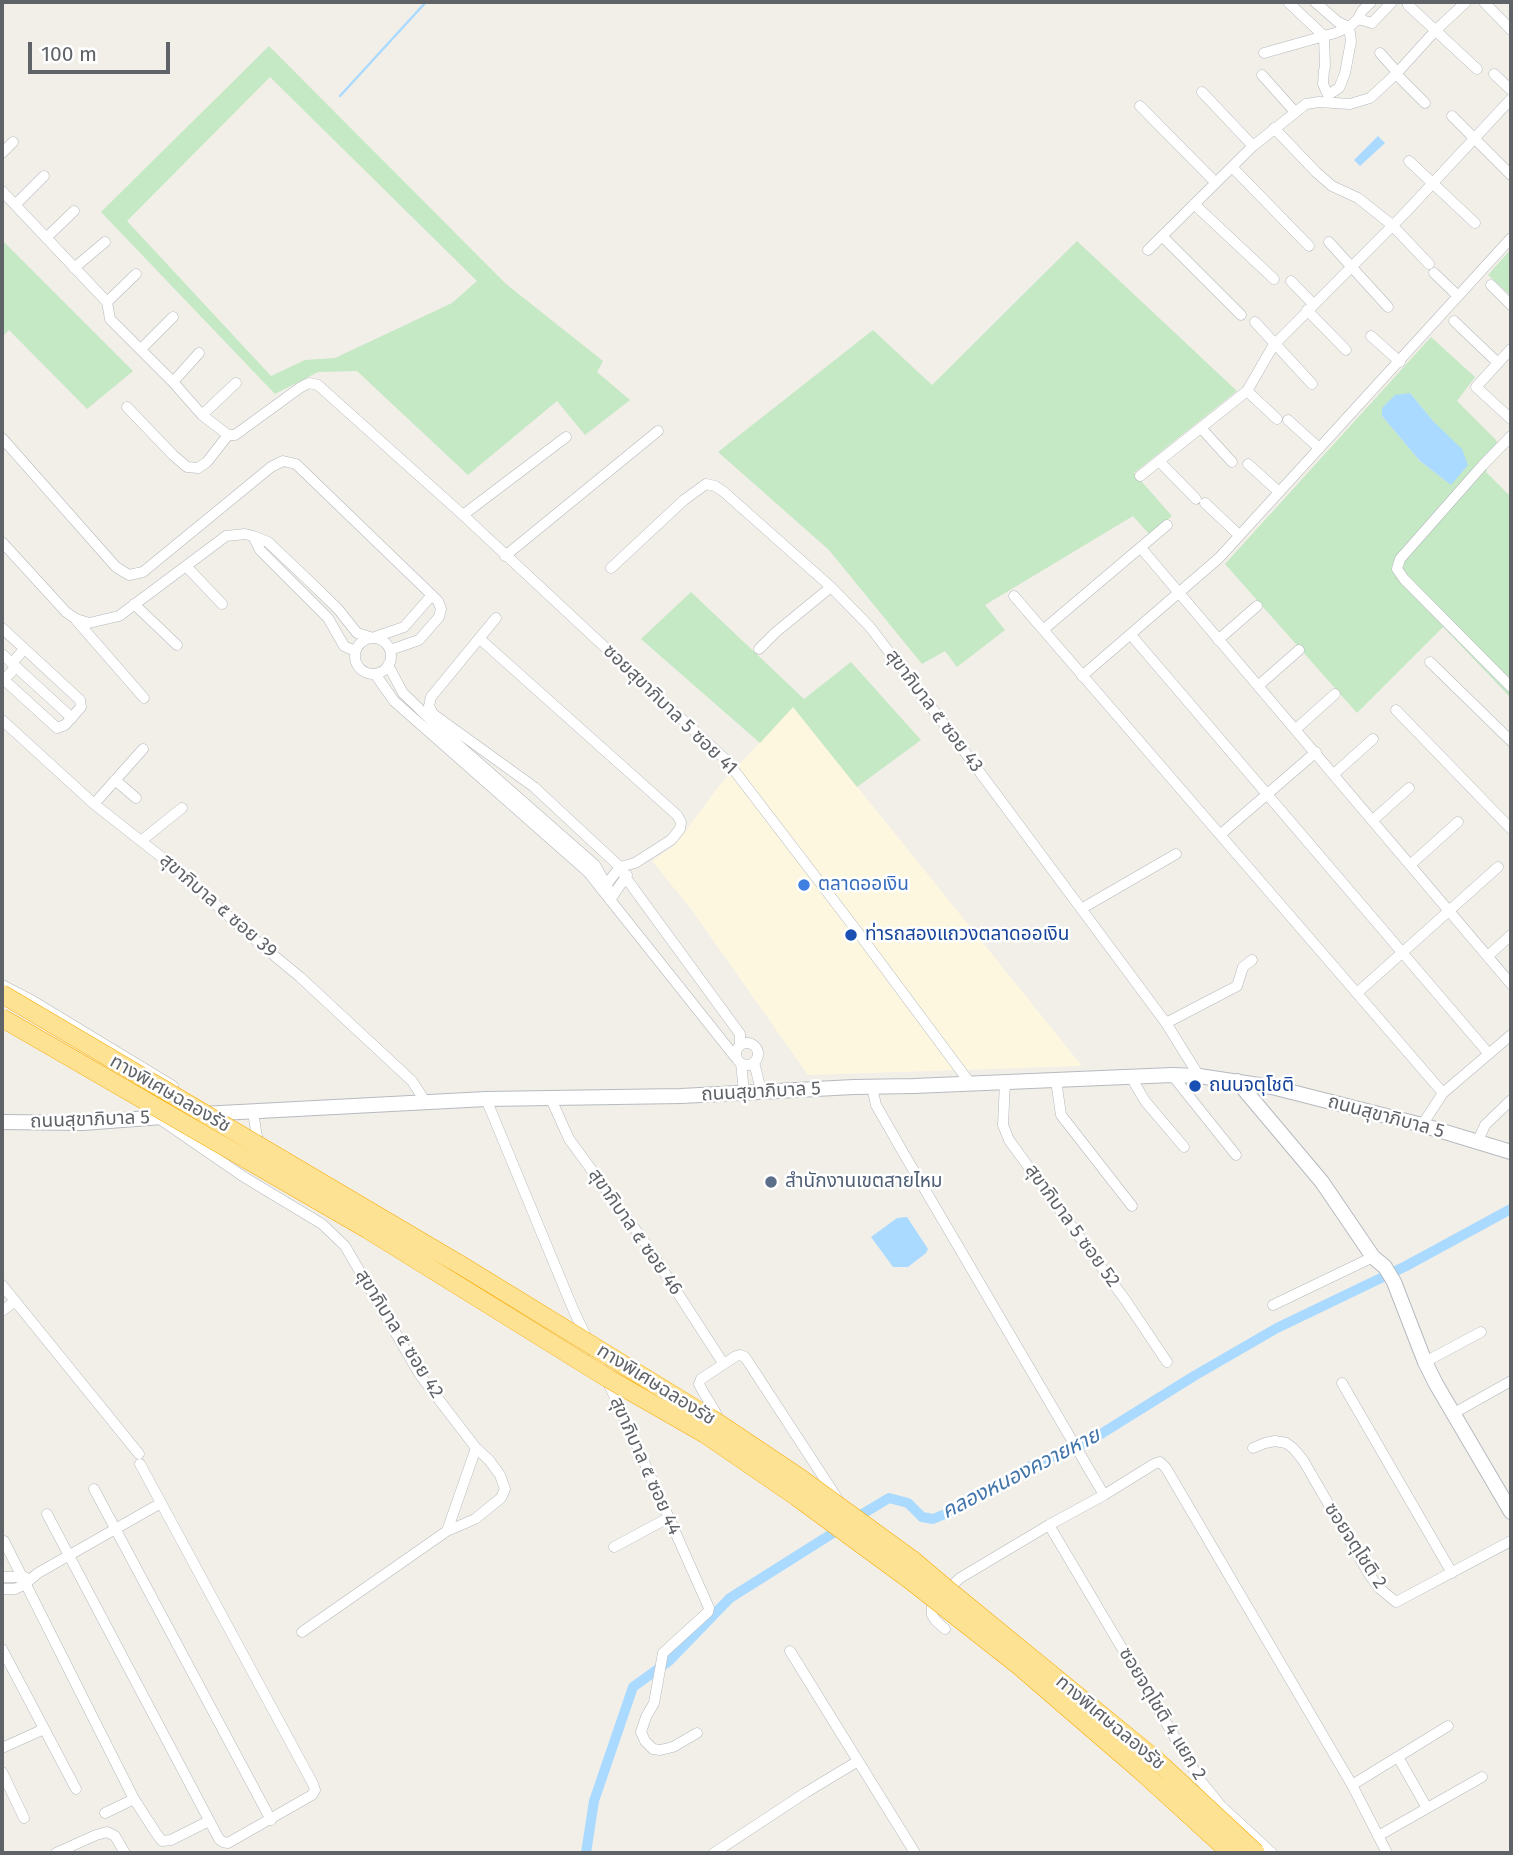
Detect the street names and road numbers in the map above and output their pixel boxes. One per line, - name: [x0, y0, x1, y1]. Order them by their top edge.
- street label: ซอยสุขาภิบาล 5 ซอย 41: [598, 640, 742, 780]
- street label: สุขาภิบาล ๕ ซอย 43: [880, 645, 988, 777]
- street label: สุขาภิบาล ๕ ซอย 39: [155, 849, 281, 963]
- street label: ทางพิเศษฉลองรัช: [106, 1050, 234, 1138]
- street label: ถนนสุขาภิบาล 5: [701, 1077, 821, 1107]
- street label: ถนนสุขาภิบาล 5: [1325, 1090, 1447, 1144]
- street label: ถนนสุขาภิบาล 5: [30, 1107, 150, 1133]
- street label: สุขาภิบาล 5 ซอย 52: [1020, 1160, 1124, 1292]
- street label: สุขาภิบาล ๕ ซอย 46: [583, 1165, 687, 1299]
- street label: สุขาภิบาล ๕ ซอย 42: [350, 1265, 448, 1403]
- street label: ทางพิเศษฉลองรัช: [593, 1339, 719, 1431]
- street label: สุขาภิบาล ๕ ซอย 44: [604, 1393, 686, 1539]
- street label: ซอยจตุโชติ 2: [1319, 1499, 1391, 1593]
- street label: ซอยจตุโชติ 4 แยก 2: [1113, 1644, 1211, 1784]
- street label: ทางพิเศษฉลองรัช: [1051, 1671, 1169, 1775]

